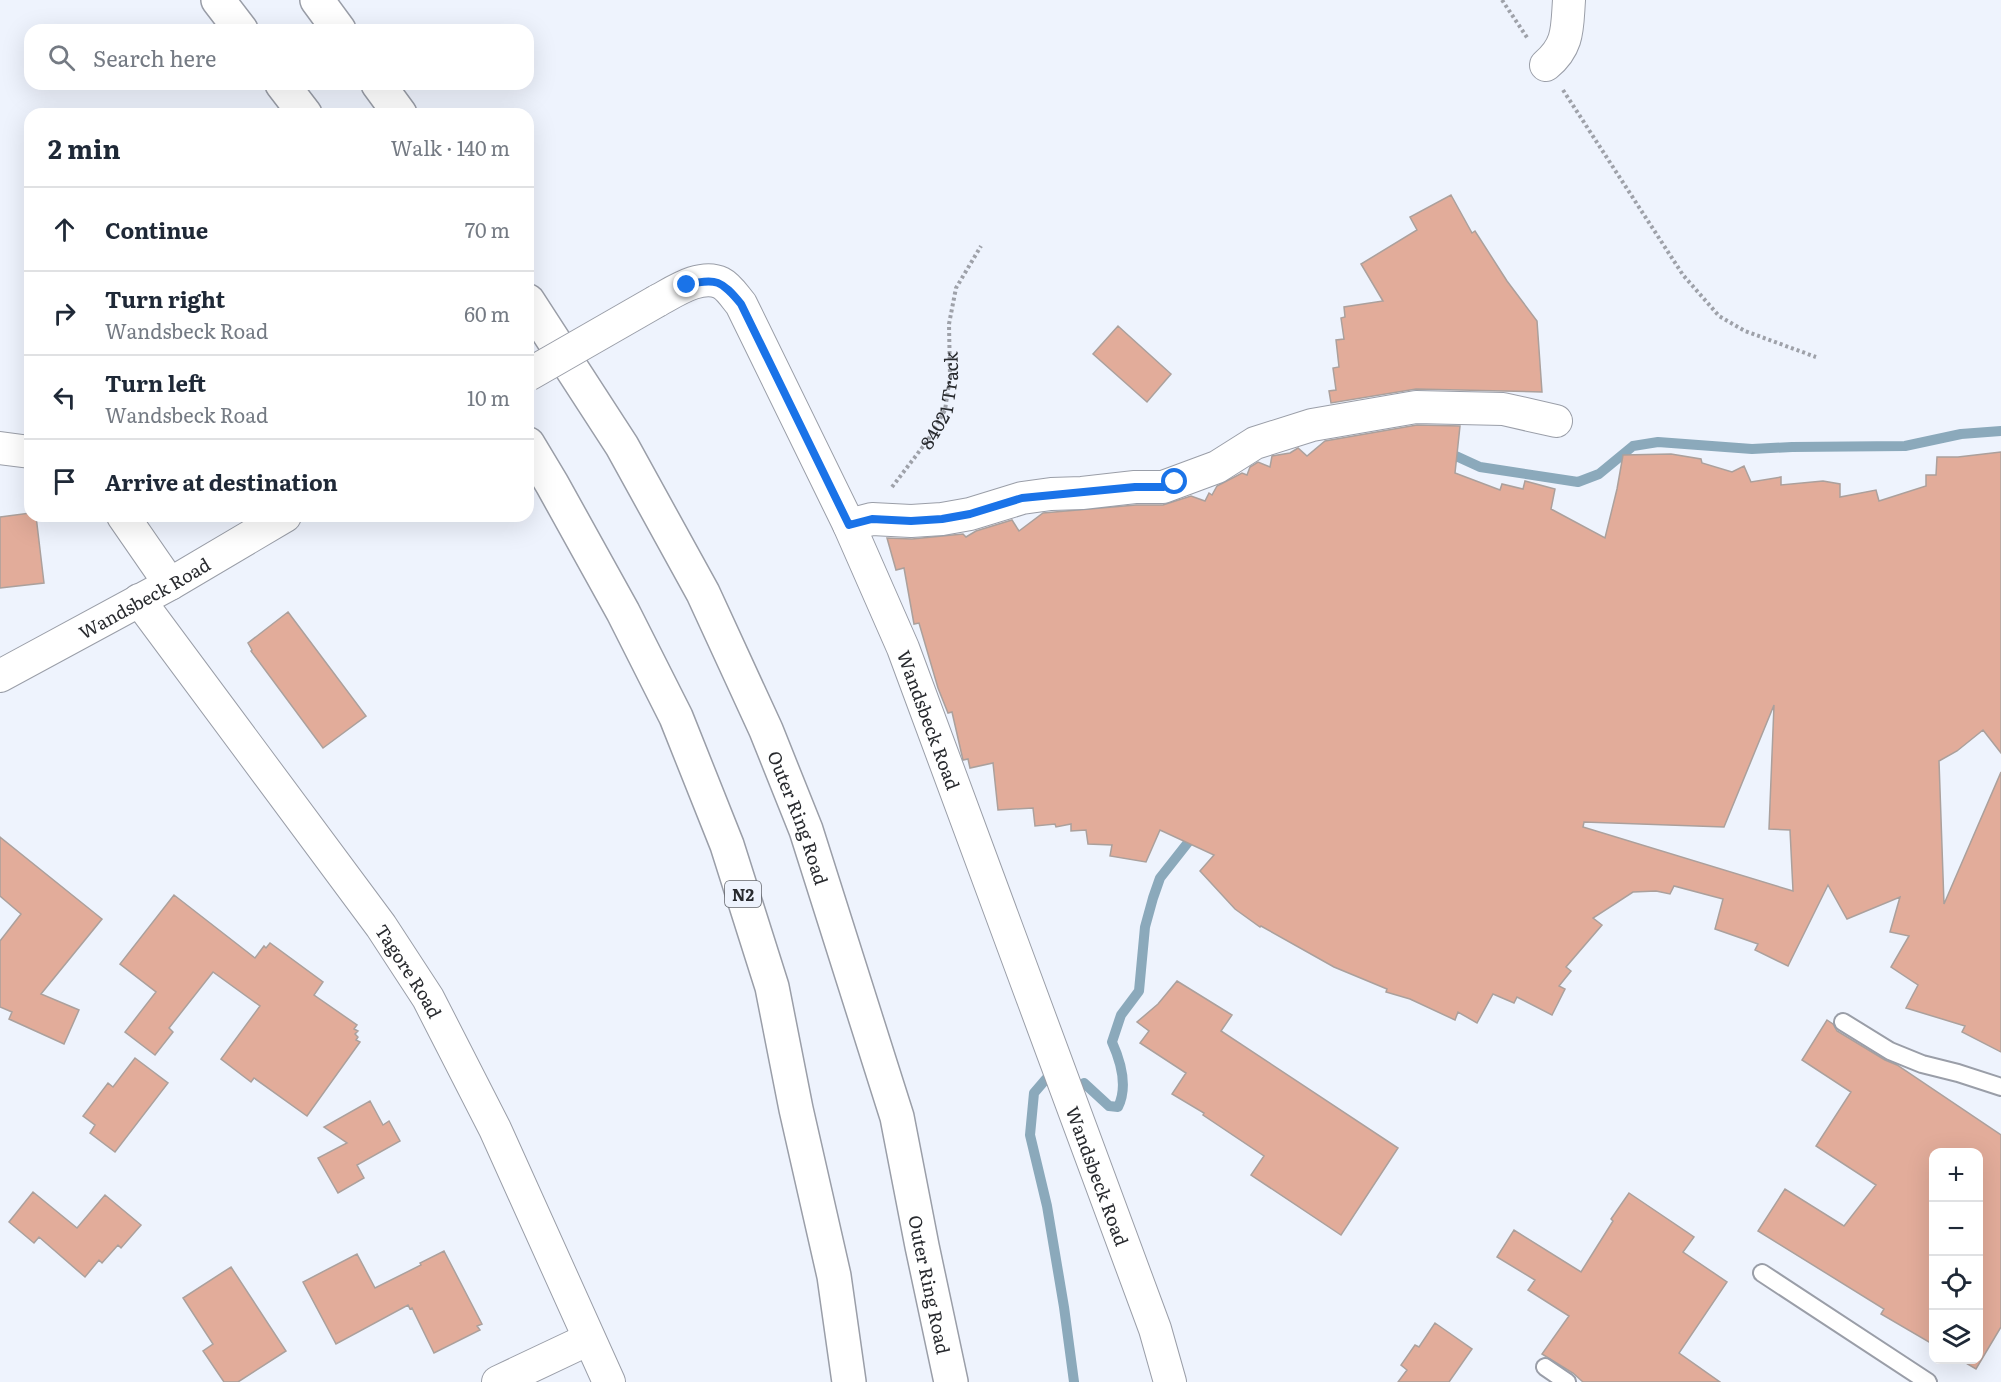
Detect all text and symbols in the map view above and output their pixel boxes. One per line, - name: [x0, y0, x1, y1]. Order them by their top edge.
- search box: [24, 24, 534, 90]
- icon: search: [45, 41, 78, 74]
- text: Search here: [93, 41, 216, 74]
- text: 2 min: [48, 128, 121, 167]
- text: Walk · 140 m: [391, 132, 510, 162]
- icon: ahead: [48, 213, 81, 246]
- text: Continue: [105, 213, 208, 246]
- text: 70 m: [465, 214, 510, 244]
- route end: [673, 271, 699, 297]
- text: Turn right: [105, 282, 225, 315]
- icon: right: [48, 297, 81, 330]
- text: 60 m: [464, 298, 510, 328]
- text: Wandsbeck Road: [105, 315, 268, 345]
- street label: 84021 Track: [913, 350, 964, 454]
- text: Turn left: [105, 366, 206, 399]
- icon: left: [48, 381, 81, 414]
- text: 10 m: [467, 382, 510, 412]
- text: Wandsbeck Road: [105, 399, 268, 429]
- icon: arrive: [48, 465, 81, 498]
- text: Arrive at destination: [105, 465, 338, 498]
- route start: [1161, 468, 1187, 494]
- street label: Wandsbeck Road: [73, 550, 215, 645]
- street label: Wandsbeck Road: [891, 646, 968, 793]
- street label: Outer Ring Road: [762, 746, 836, 888]
- road number: N2: [725, 881, 761, 907]
- street label: Tagore Road: [369, 918, 449, 1022]
- street label: Wandsbeck Road: [1060, 1102, 1136, 1249]
- map controls: [1929, 1148, 1983, 1364]
- button: +: [1929, 1148, 1983, 1202]
- button: −: [1929, 1202, 1983, 1256]
- street label: Outer Ring Road: [903, 1213, 958, 1356]
- button: locate: [1929, 1256, 1983, 1310]
- button: layers: [1929, 1310, 1983, 1364]

